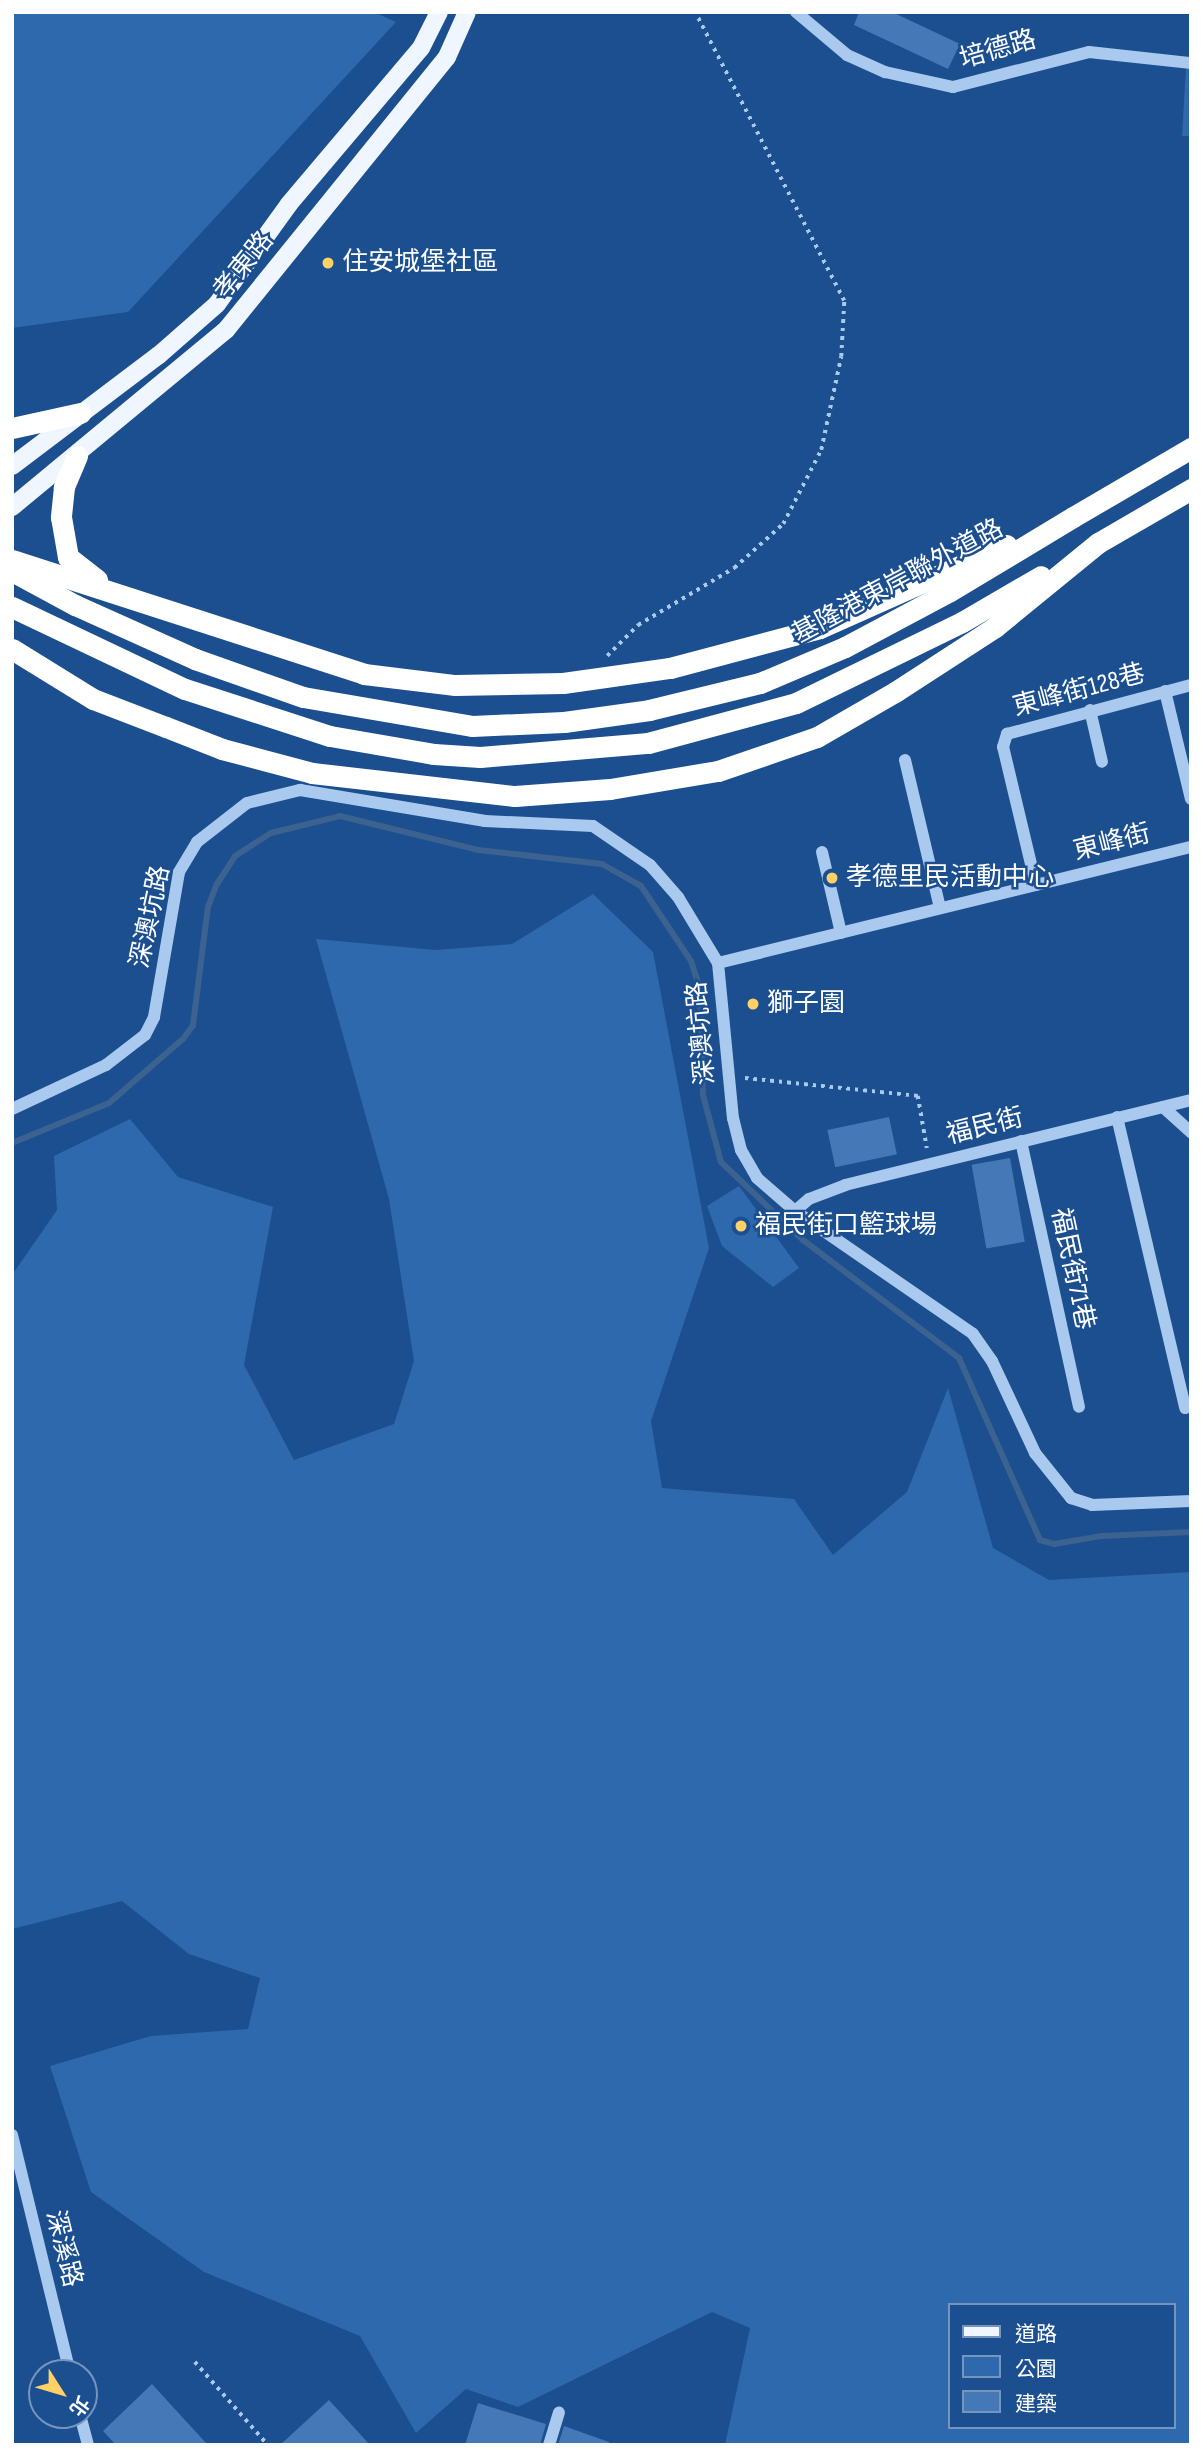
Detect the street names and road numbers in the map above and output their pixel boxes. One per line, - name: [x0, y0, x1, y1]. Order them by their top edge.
- street label: 培德路: [956, 24, 1040, 76]
- street label: 孝東路: [207, 226, 281, 306]
- street label: 基隆港東岸聯外道路: [787, 513, 1009, 651]
- street label: 東峰街128巷: [1010, 658, 1148, 724]
- street label: 東峰街: [1070, 818, 1154, 868]
- street label: 深澳坑路: [125, 863, 177, 971]
- street label: 深澳坑路: [682, 980, 722, 1086]
- street label: 福民街: [943, 1102, 1027, 1152]
- street label: 福民街71巷: [1044, 1205, 1100, 1333]
- street label: 深溪路: [38, 2207, 88, 2291]

